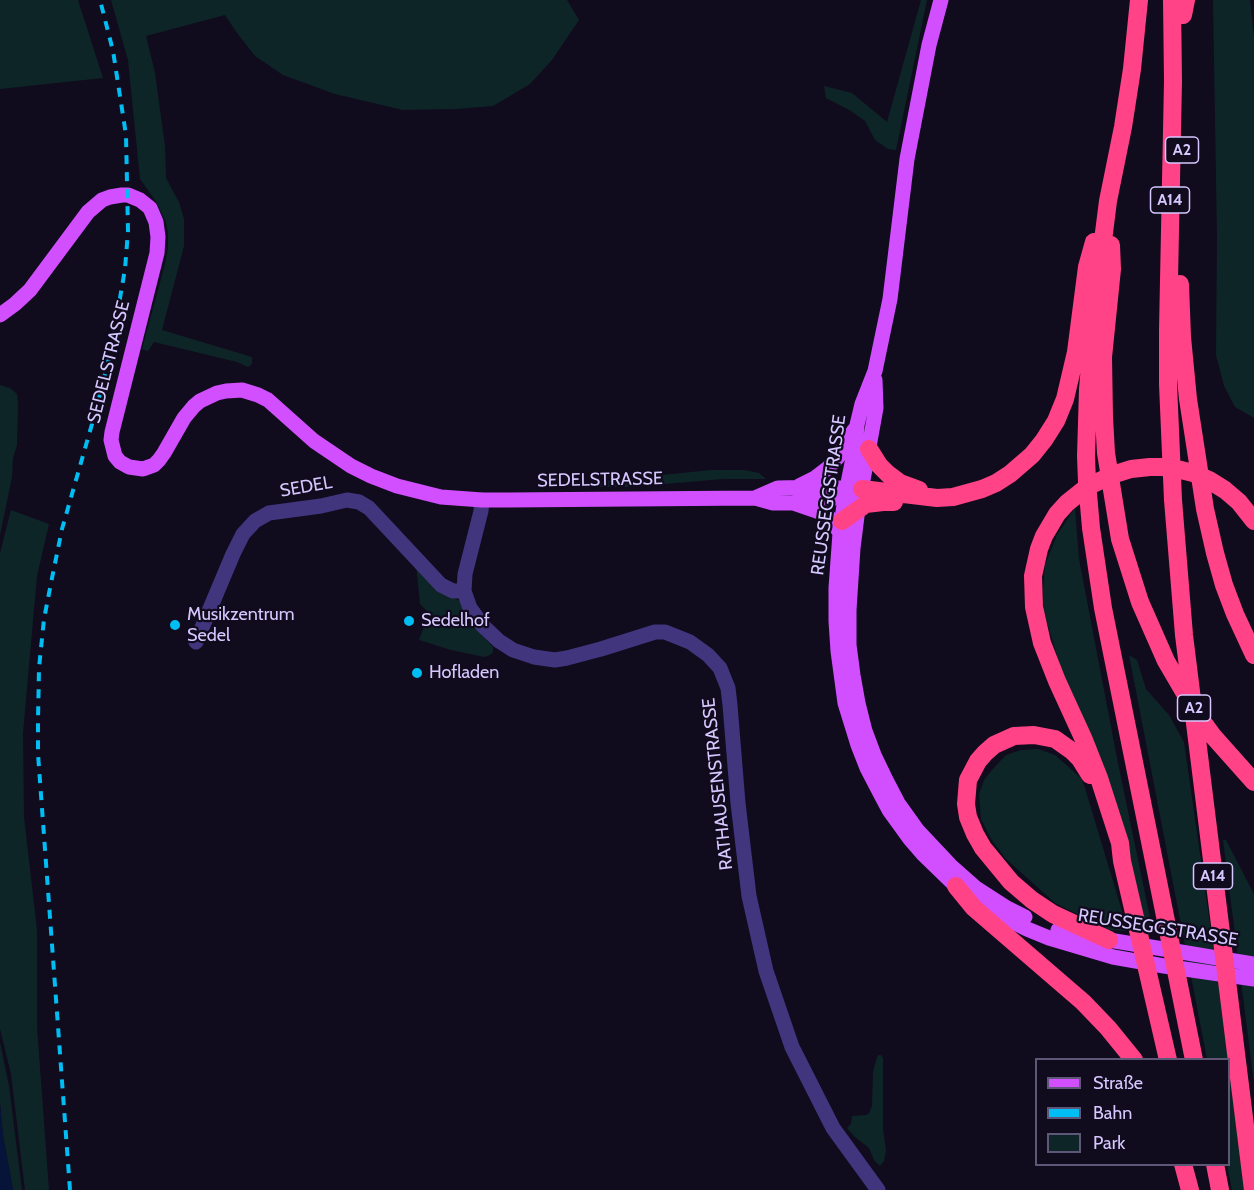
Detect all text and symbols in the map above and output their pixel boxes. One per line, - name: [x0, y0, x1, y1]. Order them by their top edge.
- road number: A2: [1166, 137, 1198, 163]
- road number: A14: [1150, 187, 1190, 213]
- street label: SEDELSTRASSE: [83, 298, 135, 426]
- street label: REUSSEGGSTRASSE: [807, 413, 851, 577]
- street label: SEDELSTRASSE: [537, 468, 663, 492]
- street label: SEDEL: [278, 472, 334, 502]
- place label: Musikzentrum Sedel: [187, 604, 295, 646]
- place label: Sedelhof: [421, 610, 490, 632]
- marker: Sedelhof: [402, 614, 416, 628]
- marker: Musikzentrum Sedel: [168, 618, 182, 632]
- place label: Hofladen: [429, 662, 499, 684]
- marker: Hofladen: [410, 666, 424, 680]
- road number: A2: [1178, 695, 1210, 721]
- street label: RATHAUSENSTRASSE: [698, 697, 738, 871]
- road number: A14: [1194, 863, 1232, 889]
- street label: REUSSEGGSTRASSE: [1076, 905, 1240, 951]
- legend: [1035, 1058, 1230, 1166]
- text: Straße: [1093, 1072, 1143, 1094]
- text: Bahn: [1093, 1102, 1132, 1124]
- text: Park: [1093, 1132, 1125, 1154]

